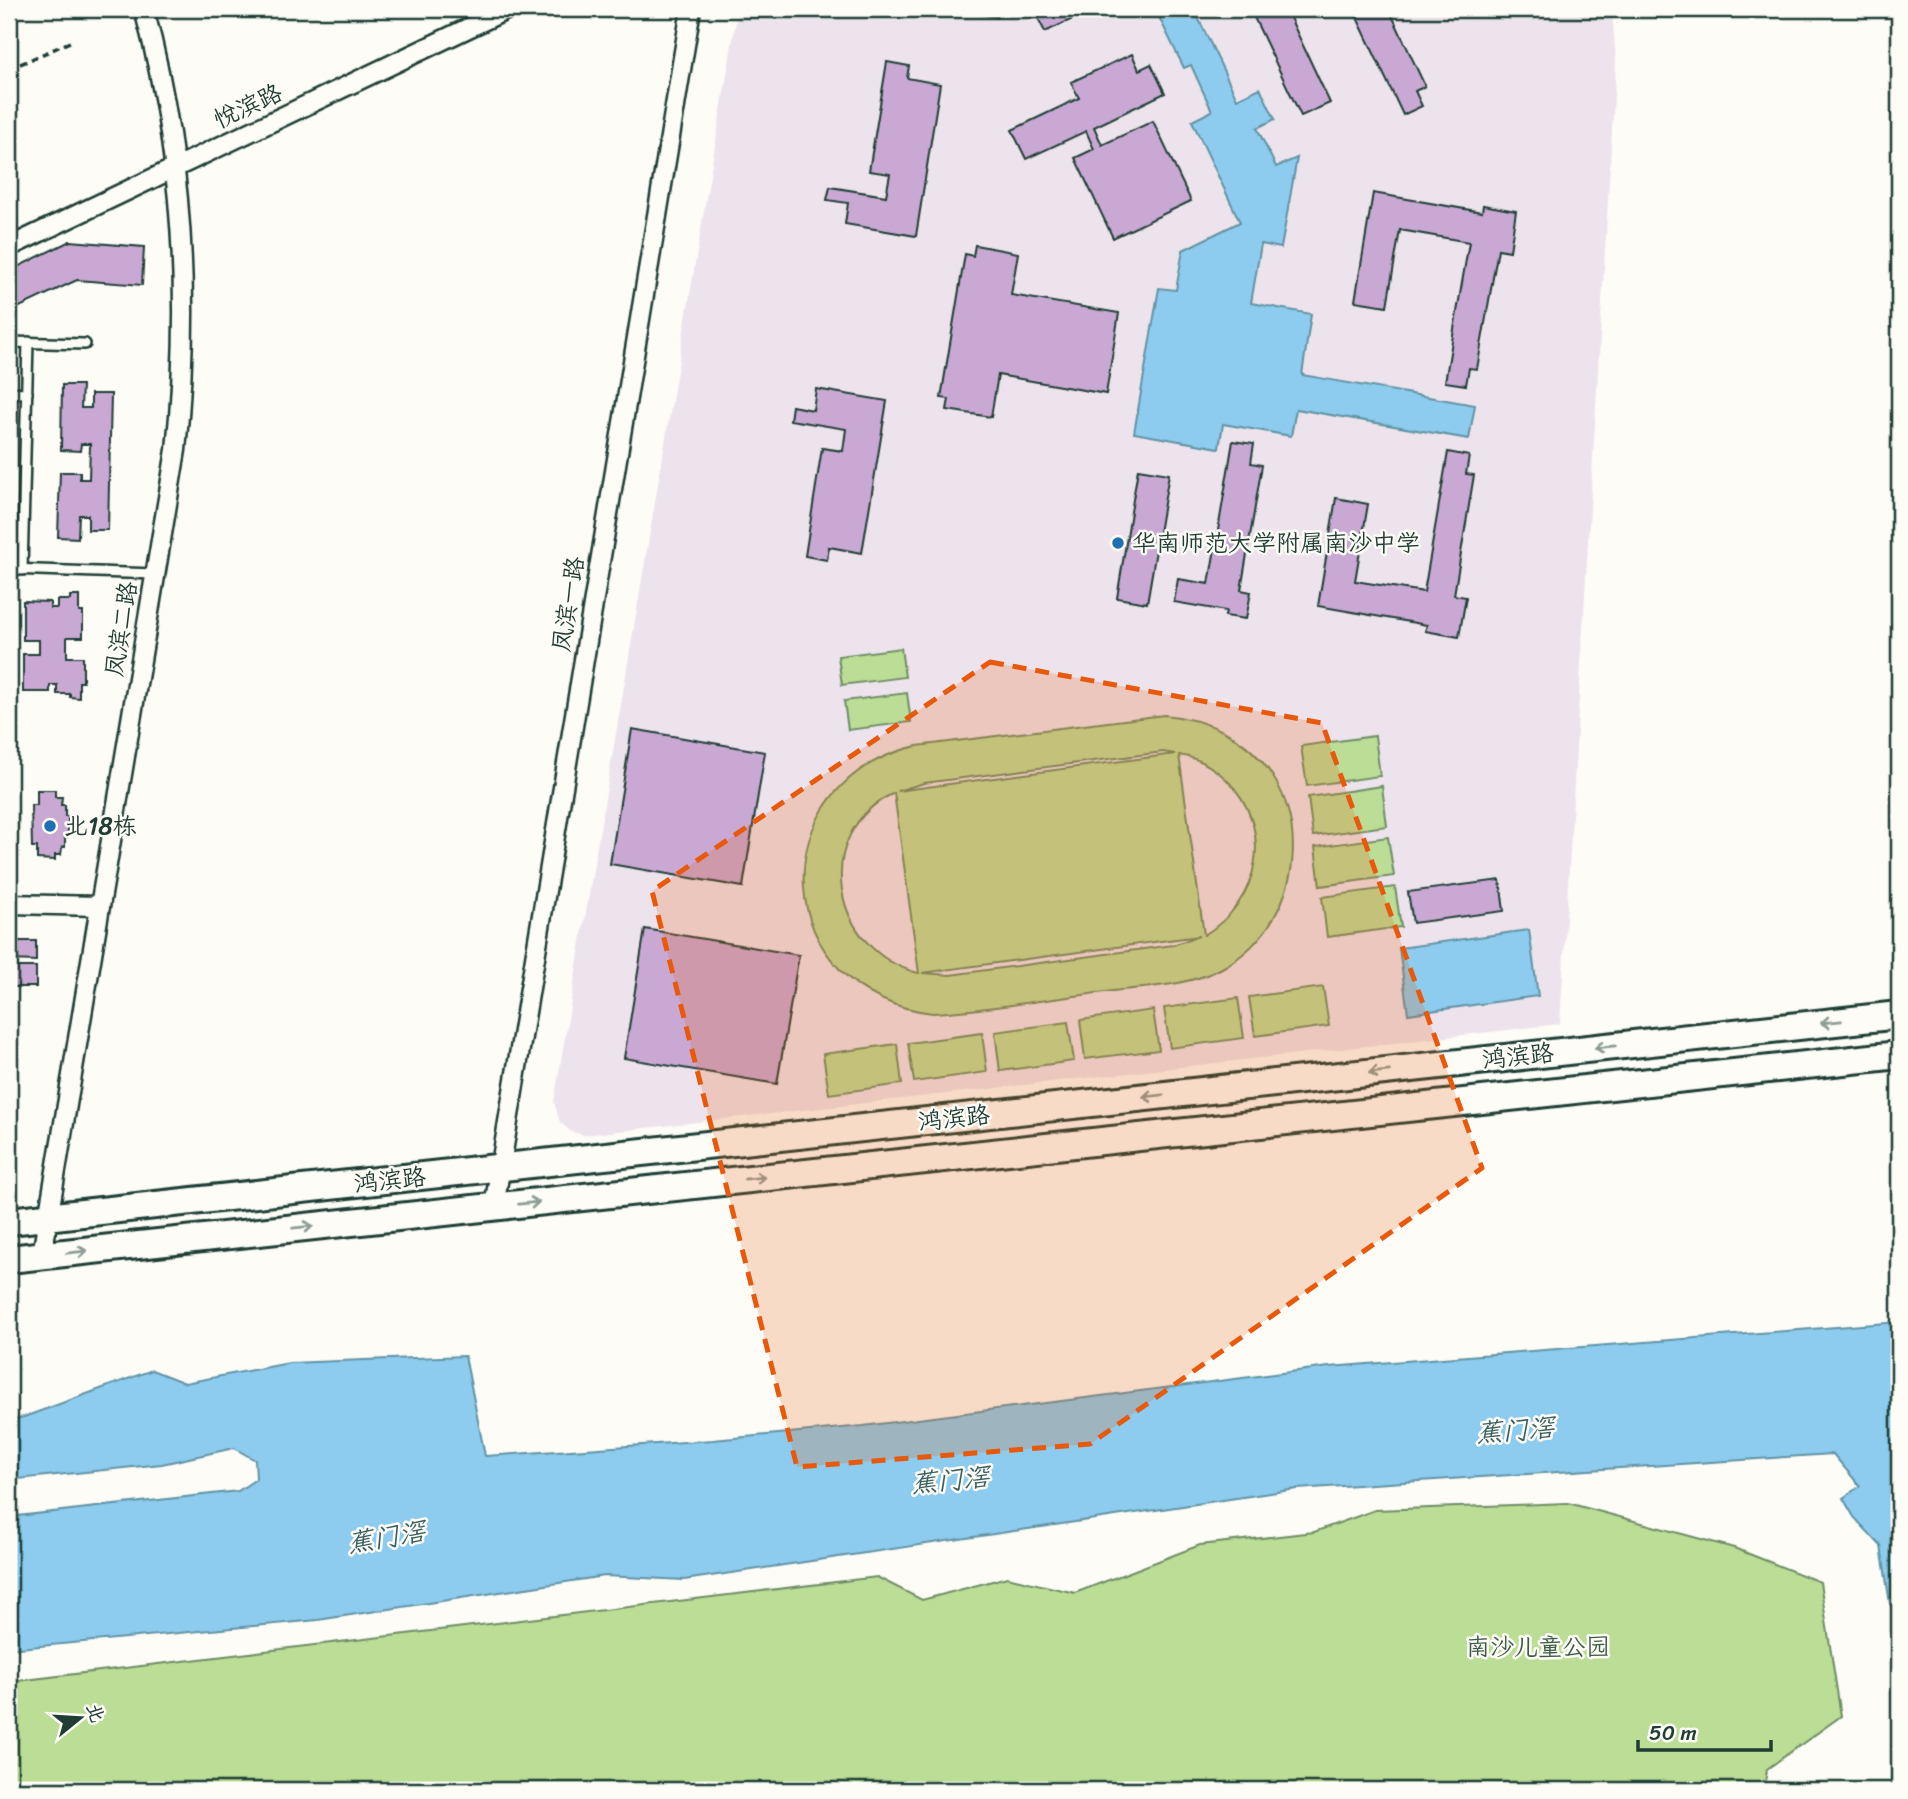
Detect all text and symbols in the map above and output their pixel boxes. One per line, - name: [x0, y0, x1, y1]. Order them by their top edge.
- street label: 悦滨路: [206, 72, 290, 140]
- place label: 华南师范大学附属南沙中学: [1132, 522, 1420, 564]
- marker: 华南师范大学附属南沙中学: [1110, 535, 1126, 551]
- street label: 凤滨一路: [540, 553, 596, 655]
- street label: 凤滨二路: [93, 578, 149, 680]
- place label: 北18栋: [64, 805, 137, 847]
- marker: 北18栋: [42, 818, 58, 834]
- one-way arrow: [1821, 1016, 1843, 1029]
- street label: 鸿滨路: [1480, 1031, 1556, 1081]
- one-way arrow: [1594, 1040, 1617, 1053]
- one-way arrow: [1368, 1065, 1391, 1078]
- one-way arrow: [1142, 1090, 1165, 1103]
- street label: 鸿滨路: [916, 1093, 992, 1143]
- street label: 鸿滨路: [352, 1155, 428, 1205]
- one-way arrow: [743, 1172, 766, 1185]
- one-way arrow: [517, 1196, 540, 1209]
- one-way arrow: [291, 1221, 314, 1234]
- one-way arrow: [65, 1245, 87, 1258]
- water label: 蕉门滘: [1474, 1404, 1559, 1456]
- water label: 蕉门滘: [909, 1453, 995, 1506]
- water label: 蕉门滘: [344, 1508, 432, 1566]
- park label: 南沙儿童公园: [1466, 1626, 1610, 1668]
- north arrow: [46, 1684, 116, 1754]
- text: 北: [77, 1699, 114, 1727]
- scale bar: [1638, 1708, 1772, 1752]
- text: 50 m: [1649, 1714, 1697, 1752]

